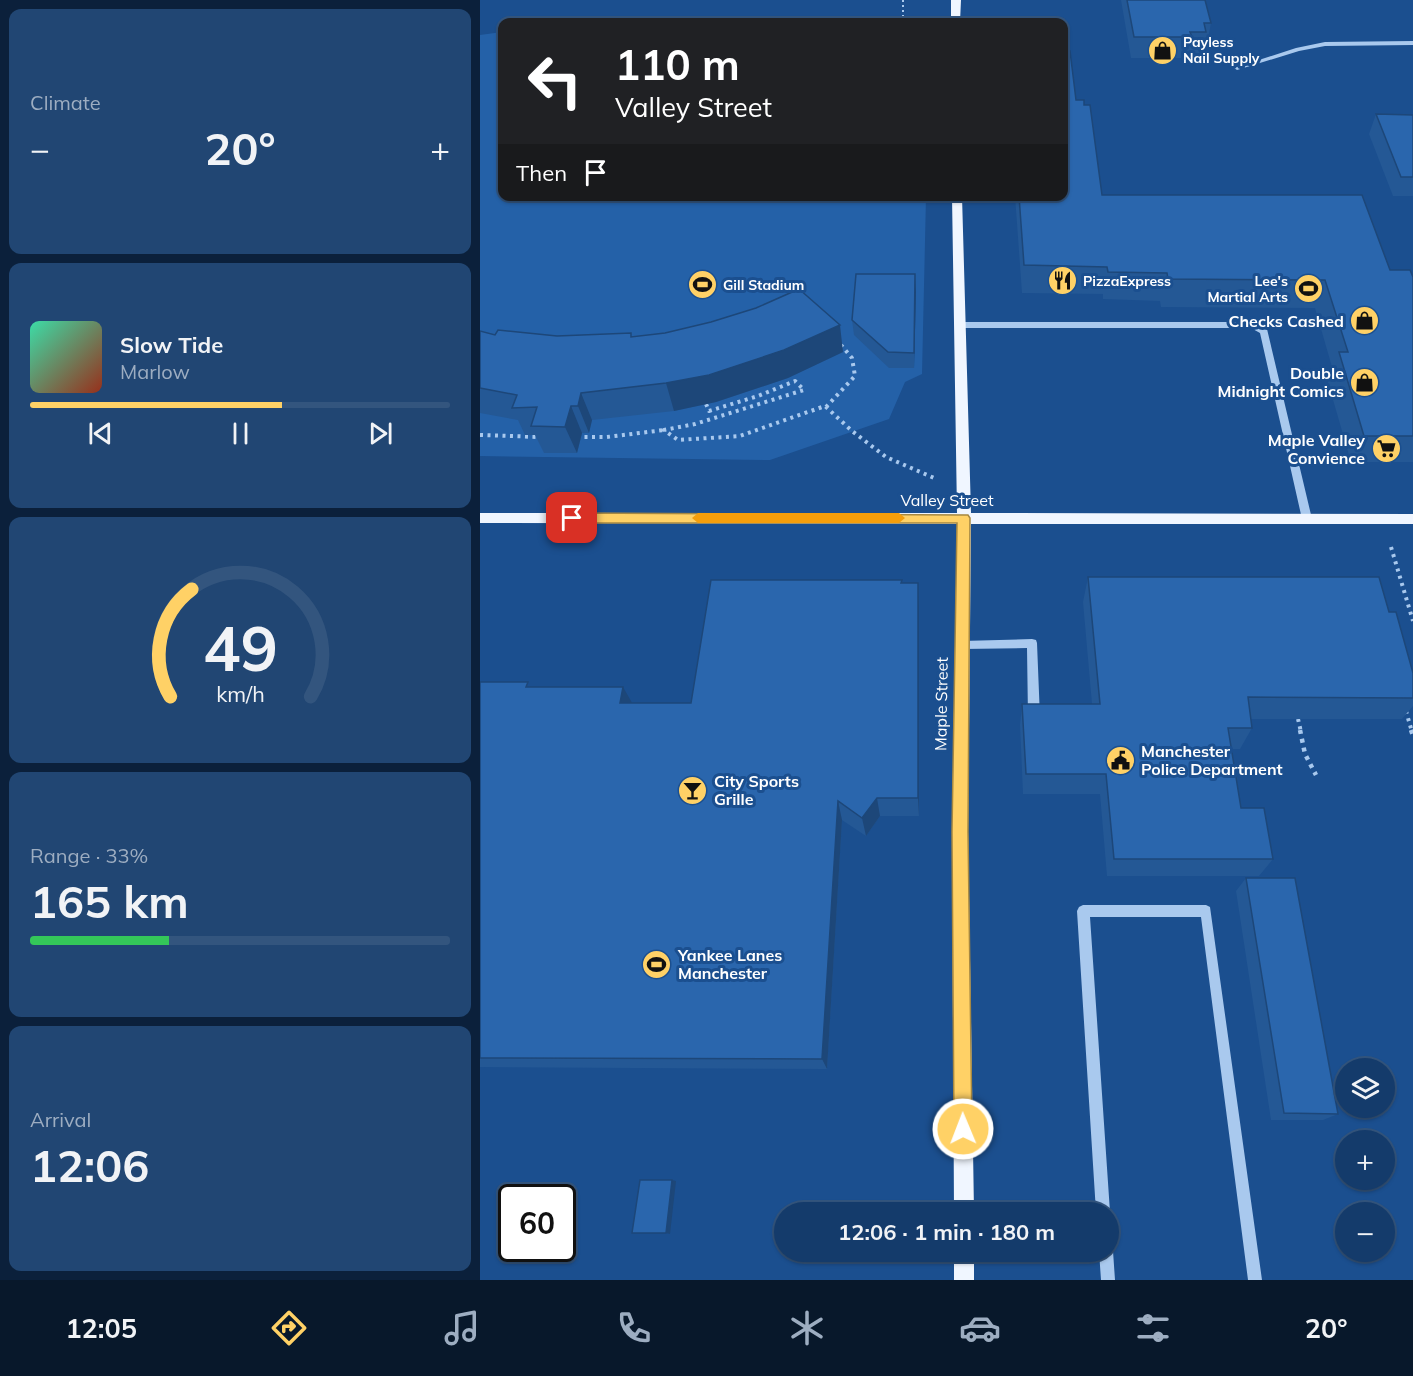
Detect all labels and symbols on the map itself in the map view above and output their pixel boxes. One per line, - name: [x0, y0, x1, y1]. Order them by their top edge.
- place label: Payless Nail Supply: [1183, 33, 1260, 67]
- shop icon: Payless Nail Supply: [1146, 34, 1178, 66]
- restaurant icon: PizzaExpress: [1046, 265, 1078, 297]
- sports icon: Gill Stadium: [686, 269, 718, 301]
- place label: PizzaExpress: [1083, 272, 1171, 290]
- place label: Lee's Martial Arts: [1207, 272, 1288, 306]
- sports icon: Lee's Martial Arts: [1293, 273, 1325, 305]
- place label: Gill Stadium: [723, 276, 804, 294]
- shop icon: Checks Cashed: [1349, 305, 1381, 337]
- place label: Checks Cashed: [1229, 311, 1344, 331]
- place label: Double Midnight Comics: [1218, 363, 1344, 401]
- shop icon: Double Midnight Comics: [1349, 366, 1381, 398]
- place label: Maple Valley Convience: [1268, 430, 1365, 468]
- supermarket icon: Maple Valley Convience: [1370, 433, 1402, 465]
- street label: Valley Street: [901, 490, 994, 510]
- pin: [546, 492, 597, 543]
- street label: Maple Street: [930, 657, 952, 751]
- place label: Manchester Police Department: [1141, 741, 1283, 779]
- public building icon: Manchester Police Department: [1104, 744, 1136, 776]
- place label: City Sports Grille: [714, 771, 799, 809]
- bar icon: City Sports Grille: [677, 774, 709, 806]
- place label: Yankee Lanes Manchester: [677, 945, 782, 983]
- sports icon: Yankee Lanes Manchester: [641, 948, 673, 980]
- position arrow: [931, 1097, 995, 1161]
- speed limit sign: 60: [498, 1184, 576, 1262]

